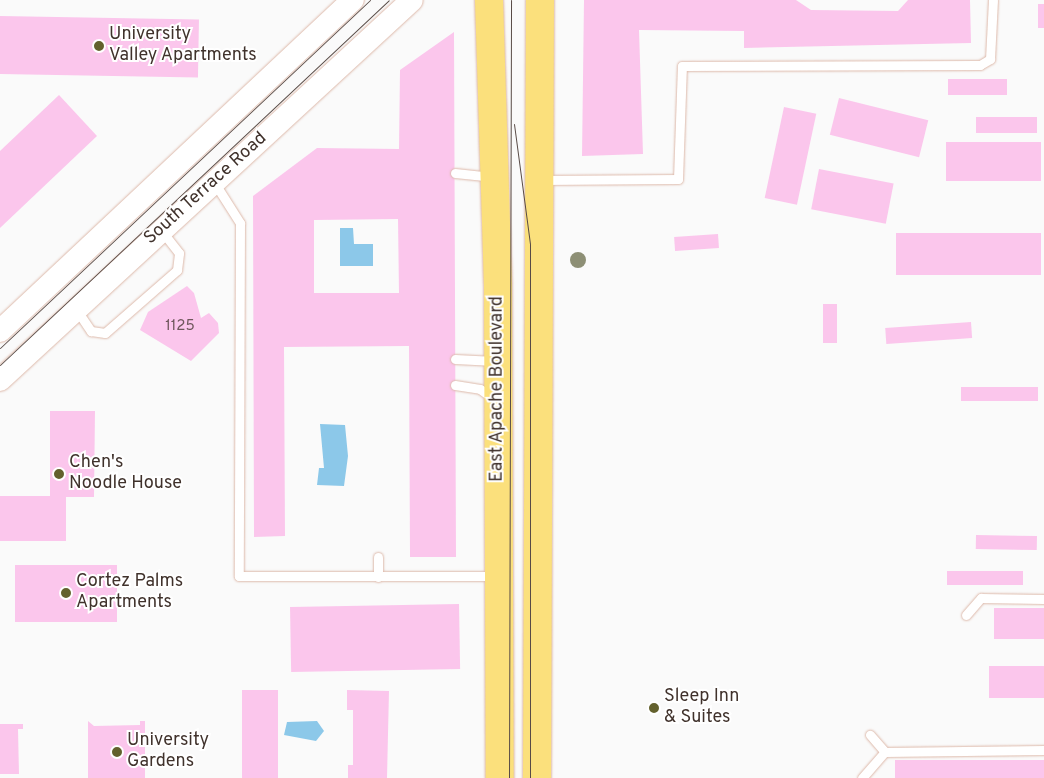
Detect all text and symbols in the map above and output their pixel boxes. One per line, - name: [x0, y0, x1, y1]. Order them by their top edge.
- place label: University Valley Apartments: [109, 25, 257, 68]
- marker: University Valley Apartments: [93, 40, 105, 52]
- street label: South Terrace Road: [140, 128, 272, 250]
- street label: East Apache Boulevard: [487, 296, 509, 482]
- house number: 1125: [165, 318, 195, 336]
- place label: Chen's Noodle House: [69, 453, 182, 496]
- marker: Chen's Noodle House: [53, 468, 65, 480]
- place label: Cortez Palms Apartments: [76, 572, 183, 614]
- marker: Cortez Palms Apartments: [60, 587, 72, 599]
- place label: Sleep Inn & Suites: [664, 687, 739, 730]
- marker: Sleep Inn & Suites: [648, 702, 660, 714]
- place label: University Gardens: [127, 731, 209, 774]
- marker: University Gardens: [111, 746, 123, 758]

